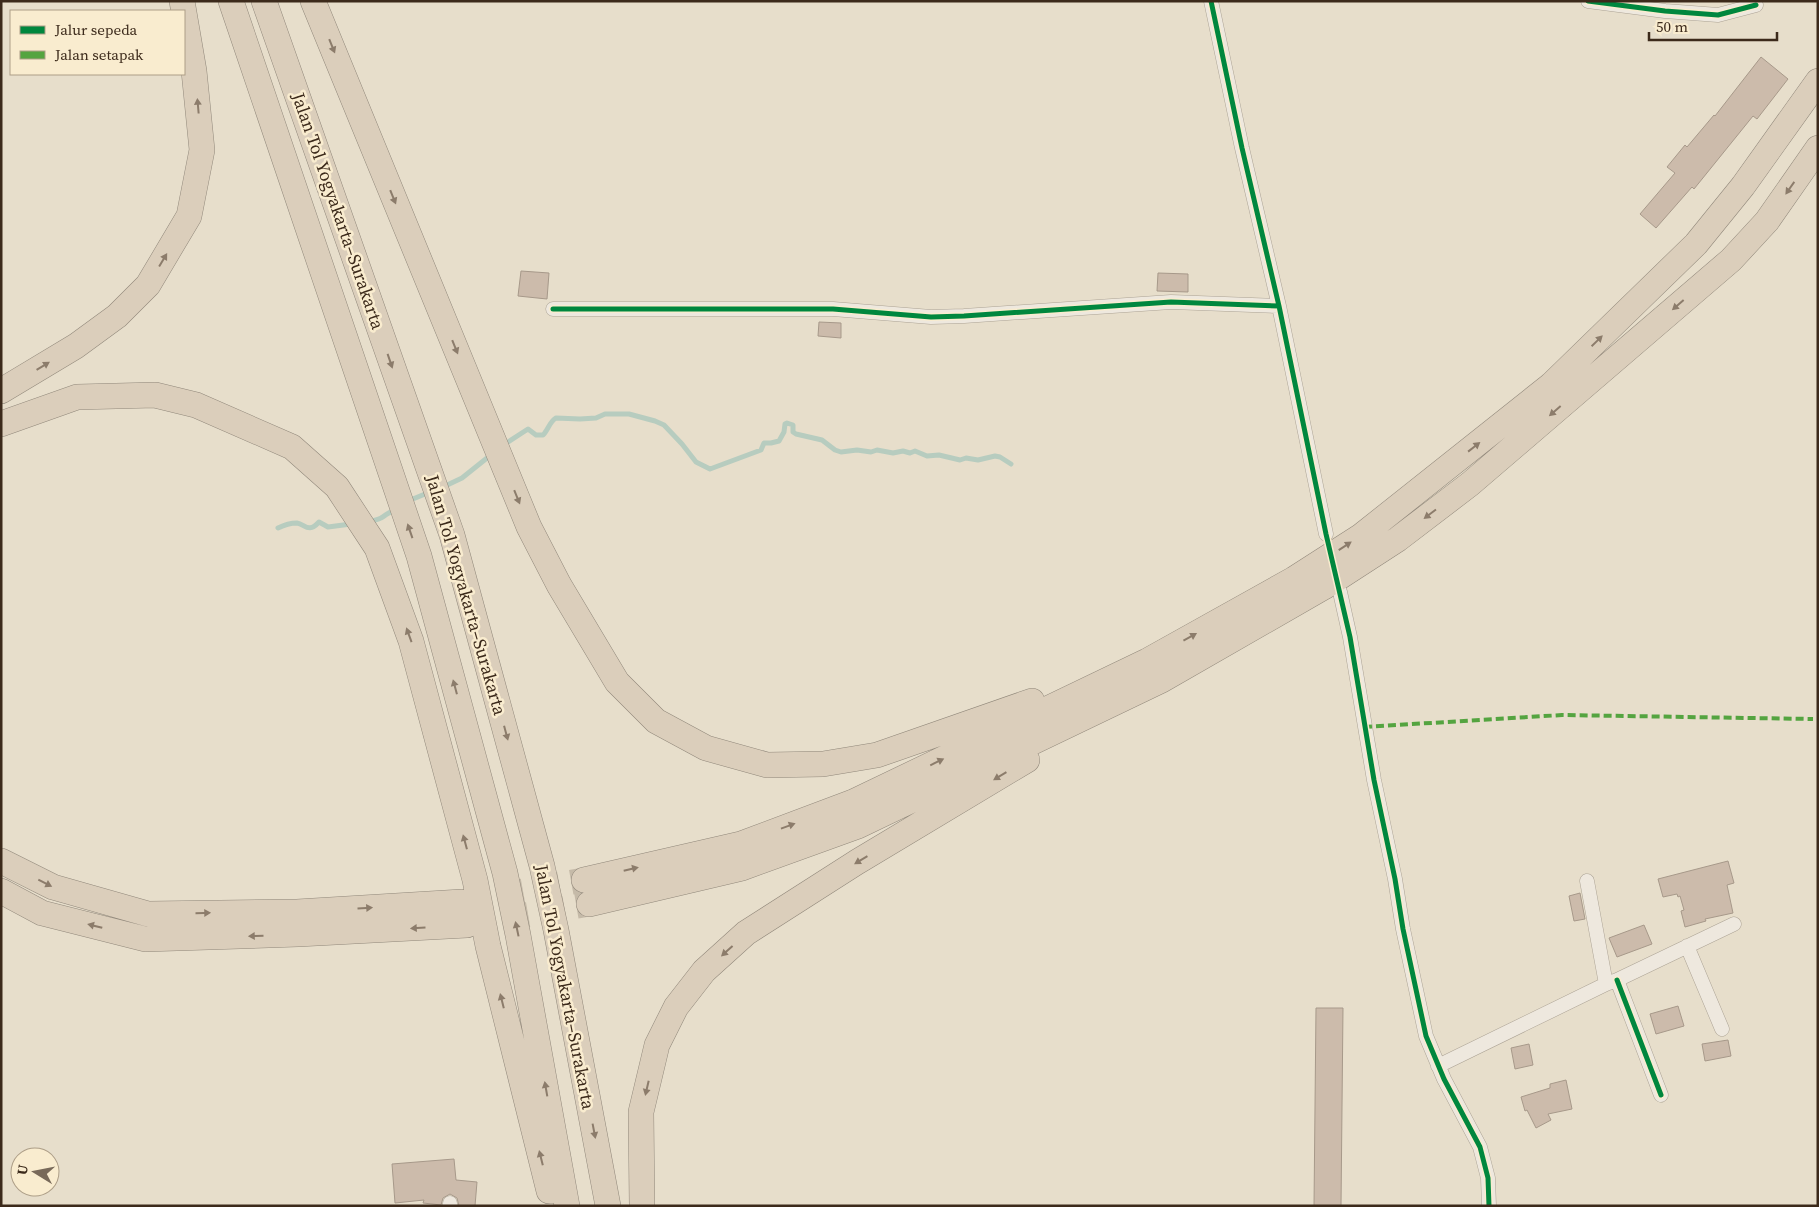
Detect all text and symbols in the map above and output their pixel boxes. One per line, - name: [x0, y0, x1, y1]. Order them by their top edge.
- legend: [10, 10, 185, 75]
- scale bar: [1649, 10, 1776, 42]
- text: 50 m: [1656, 16, 1688, 37]
- text: Jalur sepeda: [54, 19, 138, 40]
- one-way arrow: [328, 39, 336, 53]
- text: Jalan setapak: [54, 44, 144, 65]
- street label: Jalan Tol Yogyakarta–Surakarta: [286, 88, 391, 333]
- one-way arrow: [193, 98, 201, 114]
- one-way arrow: [1785, 181, 1795, 195]
- one-way arrow: [390, 190, 398, 204]
- one-way arrow: [158, 253, 167, 266]
- one-way arrow: [1672, 299, 1685, 310]
- one-way arrow: [1590, 335, 1602, 347]
- one-way arrow: [451, 340, 459, 355]
- one-way arrow: [387, 354, 395, 369]
- one-way arrow: [36, 361, 49, 370]
- one-way arrow: [1549, 405, 1562, 416]
- one-way arrow: [1467, 441, 1480, 452]
- street label: Jalan Tol Yogyakarta–Surakarta: [420, 471, 513, 719]
- one-way arrow: [513, 490, 521, 505]
- one-way arrow: [1424, 509, 1437, 520]
- one-way arrow: [406, 523, 413, 538]
- one-way arrow: [1338, 541, 1352, 551]
- one-way arrow: [405, 627, 413, 642]
- one-way arrow: [1182, 633, 1197, 641]
- one-way arrow: [450, 679, 458, 694]
- one-way arrow: [502, 725, 510, 741]
- one-way arrow: [930, 758, 944, 766]
- one-way arrow: [994, 772, 1007, 781]
- one-way arrow: [781, 822, 796, 830]
- one-way arrow: [461, 835, 469, 850]
- one-way arrow: [855, 856, 868, 865]
- street label: Jalan Tol Yogyakarta–Surakarta: [529, 861, 602, 1112]
- one-way arrow: [624, 865, 639, 873]
- one-way arrow: [38, 879, 52, 887]
- one-way arrow: [357, 903, 373, 911]
- one-way arrow: [195, 909, 211, 917]
- one-way arrow: [513, 921, 521, 936]
- one-way arrow: [88, 922, 103, 930]
- one-way arrow: [410, 924, 426, 932]
- one-way arrow: [248, 932, 264, 940]
- one-way arrow: [720, 945, 733, 956]
- one-way arrow: [498, 993, 506, 1008]
- one-way arrow: [541, 1080, 549, 1096]
- one-way arrow: [643, 1080, 651, 1095]
- one-way arrow: [590, 1123, 598, 1139]
- north arrow: [10, 1147, 60, 1197]
- one-way arrow: [536, 1151, 544, 1166]
- text: U: [11, 1163, 33, 1177]

